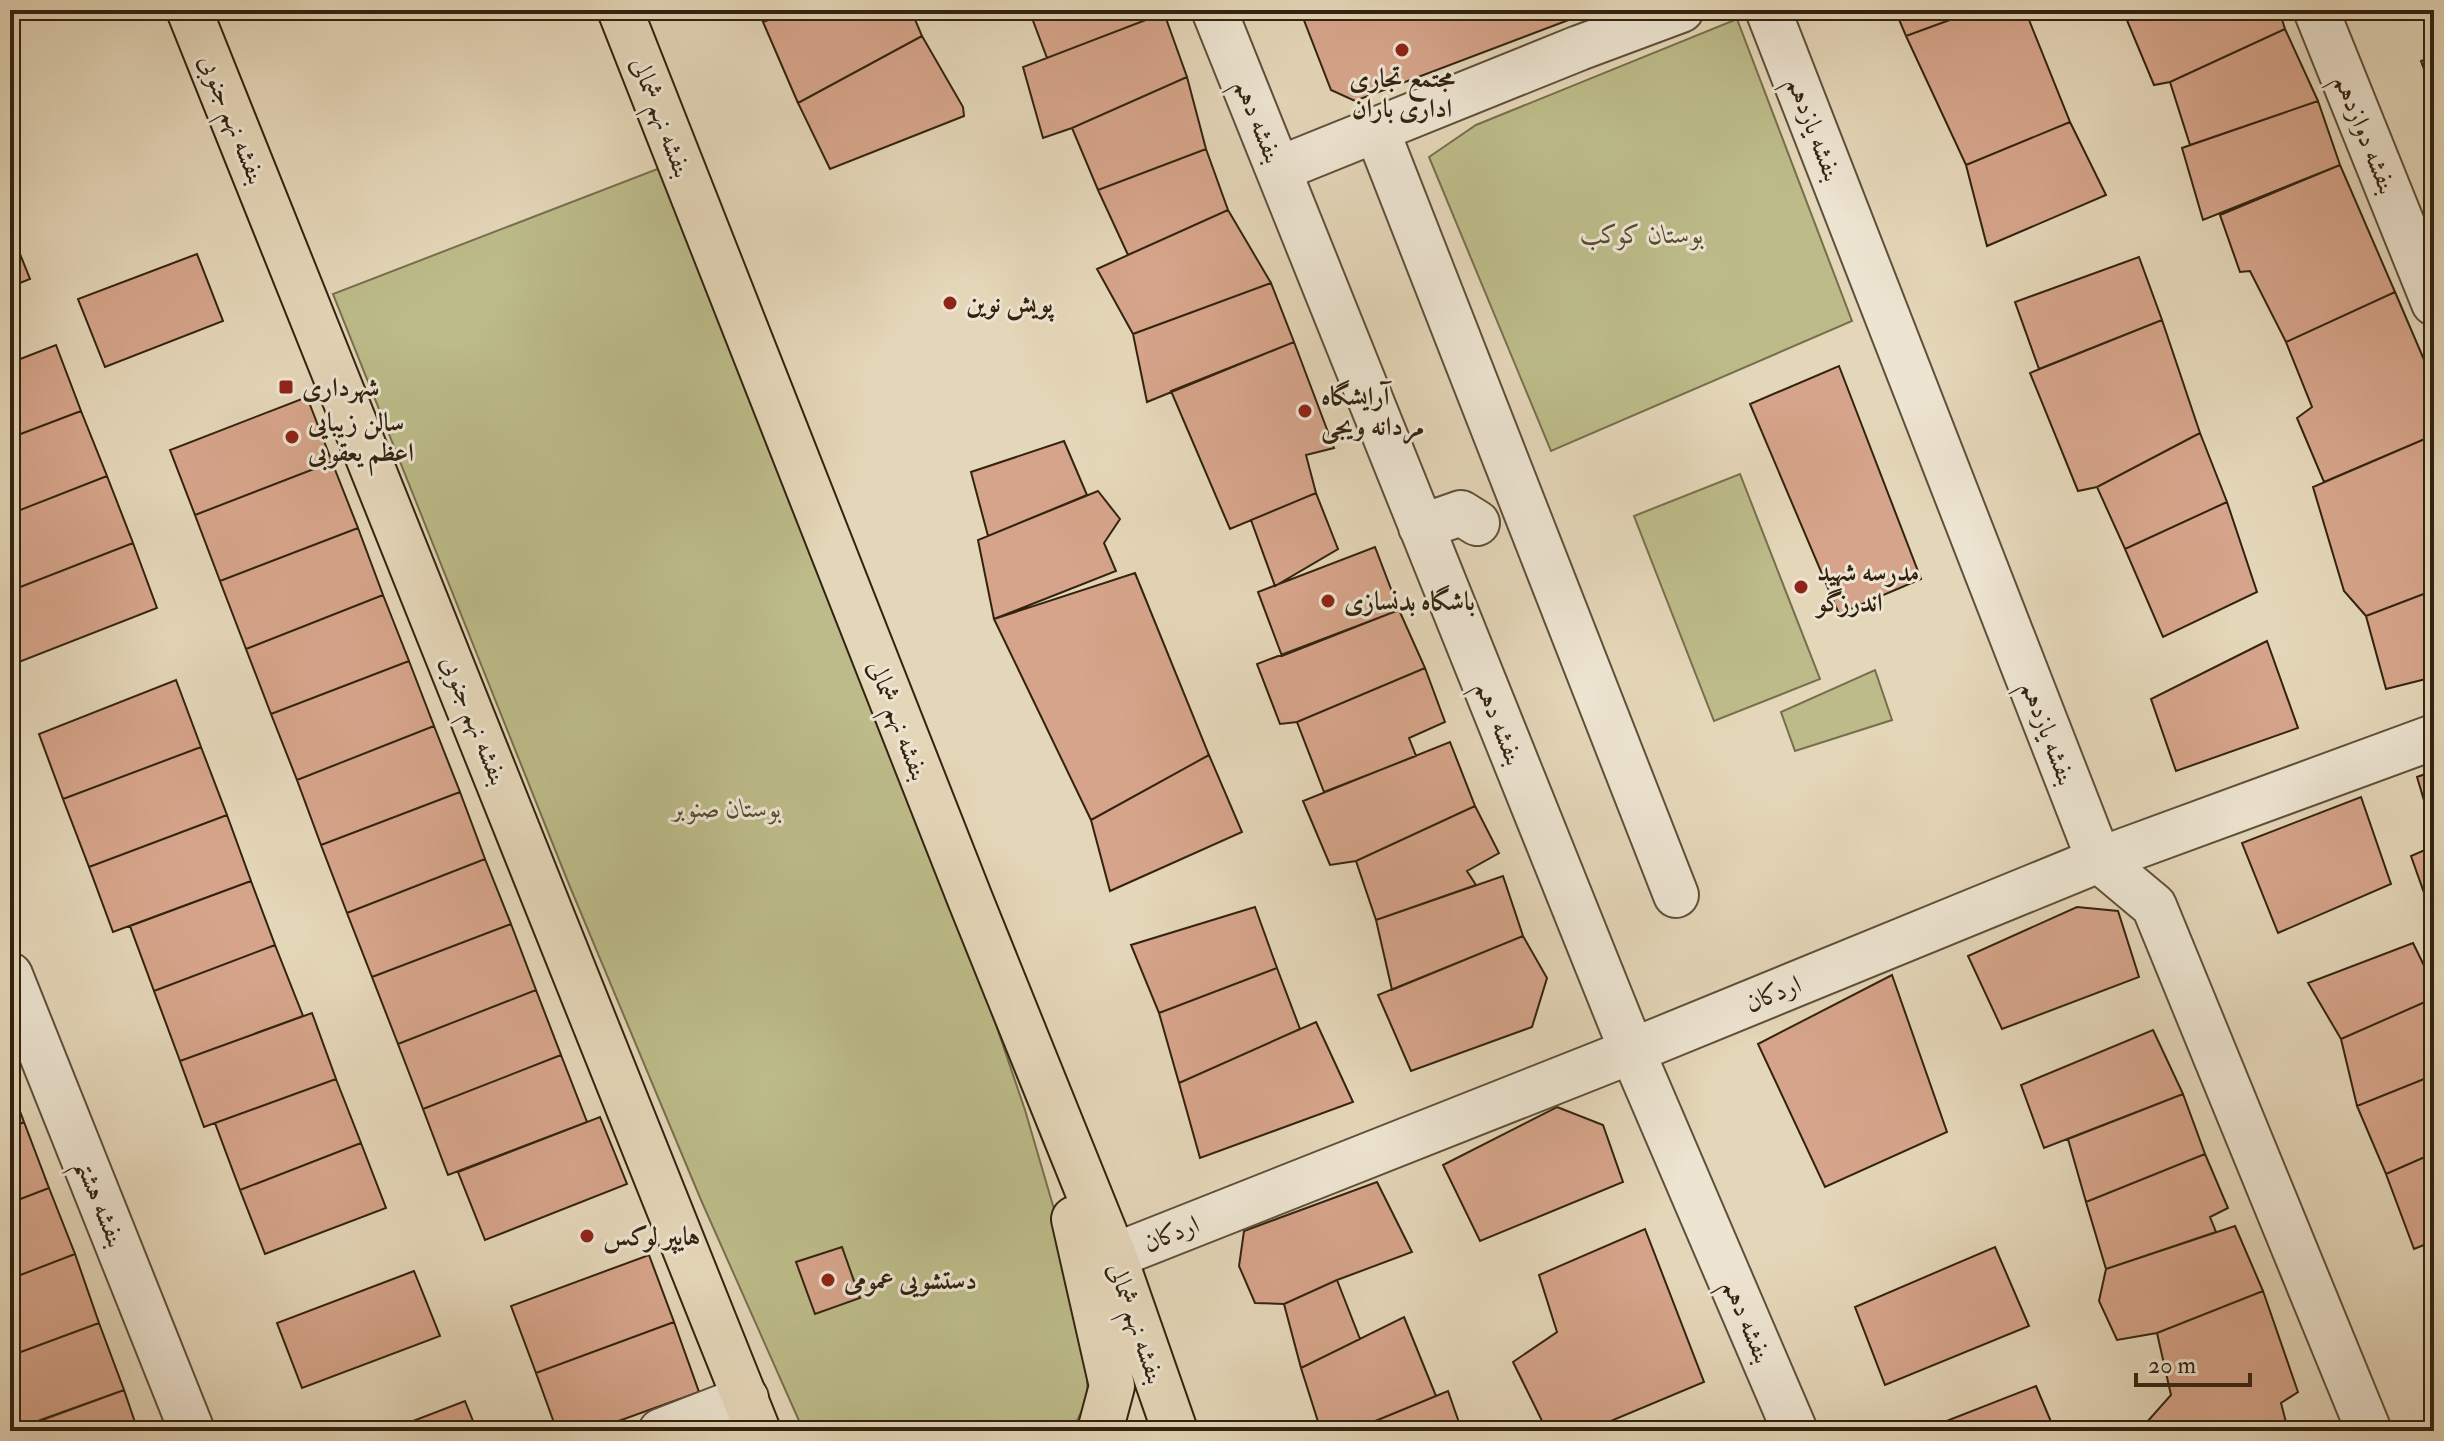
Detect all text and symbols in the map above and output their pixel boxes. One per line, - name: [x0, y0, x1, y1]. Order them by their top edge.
- marker: مجتمع تجاری اداری باران: [1393, 41, 1411, 59]
- street label: بنفشه نهم جنوبی: [184, 50, 273, 192]
- street label: بنفشه نهم شمالی: [616, 53, 699, 185]
- place label: مجتمع تجاری اداری باران: [1349, 63, 1456, 125]
- street label: بنفشه دوازدهم: [2319, 70, 2403, 202]
- street label: بنفشه یازدهم: [1772, 73, 1849, 189]
- street label: بنفشه دهم: [1219, 75, 1289, 171]
- park label: بوستان کوکب: [1580, 219, 1704, 251]
- place label: پویش نوین: [966, 288, 1055, 322]
- marker: پویش نوین: [941, 294, 959, 312]
- place label: شهرداری: [302, 372, 379, 404]
- marker: شهرداری: [277, 378, 295, 396]
- place label: آرایشگاه مردانه ویجی: [1321, 379, 1424, 445]
- marker: آرایشگاه مردانه ویجی: [1296, 402, 1314, 420]
- place label: سالن زیبایی اعظم یعقوبی: [307, 407, 414, 476]
- marker: سالن زیبایی اعظم یعقوبی: [283, 428, 301, 446]
- place label: مدرسه شهید اندرزگو: [1814, 557, 1919, 619]
- marker: مدرسه شهید اندرزگو: [1792, 578, 1810, 596]
- place label: باشگاه بدنسازی: [1344, 584, 1475, 618]
- marker: باشگاه بدنسازی: [1319, 592, 1337, 610]
- street label: بنفشه نهم جنوبی: [426, 651, 515, 793]
- street label: بنفشه نهم شمالی: [853, 656, 936, 788]
- street label: بنفشه دهم: [1460, 677, 1530, 773]
- street label: بنفشه یازدهم: [2006, 677, 2083, 793]
- park label: بوستان صنوبر: [670, 793, 782, 825]
- street label: اردکان: [1741, 968, 1806, 1020]
- street label: بنفشه هشتم: [60, 1155, 132, 1255]
- street label: اردکان: [1139, 1208, 1204, 1260]
- place label: هایپر لوکس: [603, 1221, 700, 1254]
- marker: هایپر لوکس: [578, 1227, 596, 1245]
- street label: بنفشه نهم شمالی: [1093, 1258, 1172, 1391]
- place label: دستشویی عمومی: [843, 1265, 977, 1298]
- marker: دستشویی عمومی: [819, 1271, 837, 1289]
- street label: بنفشه دهم: [1708, 1275, 1779, 1371]
- scale bar: [2136, 1337, 2250, 1387]
- text: 20 m: [2148, 1350, 2197, 1381]

